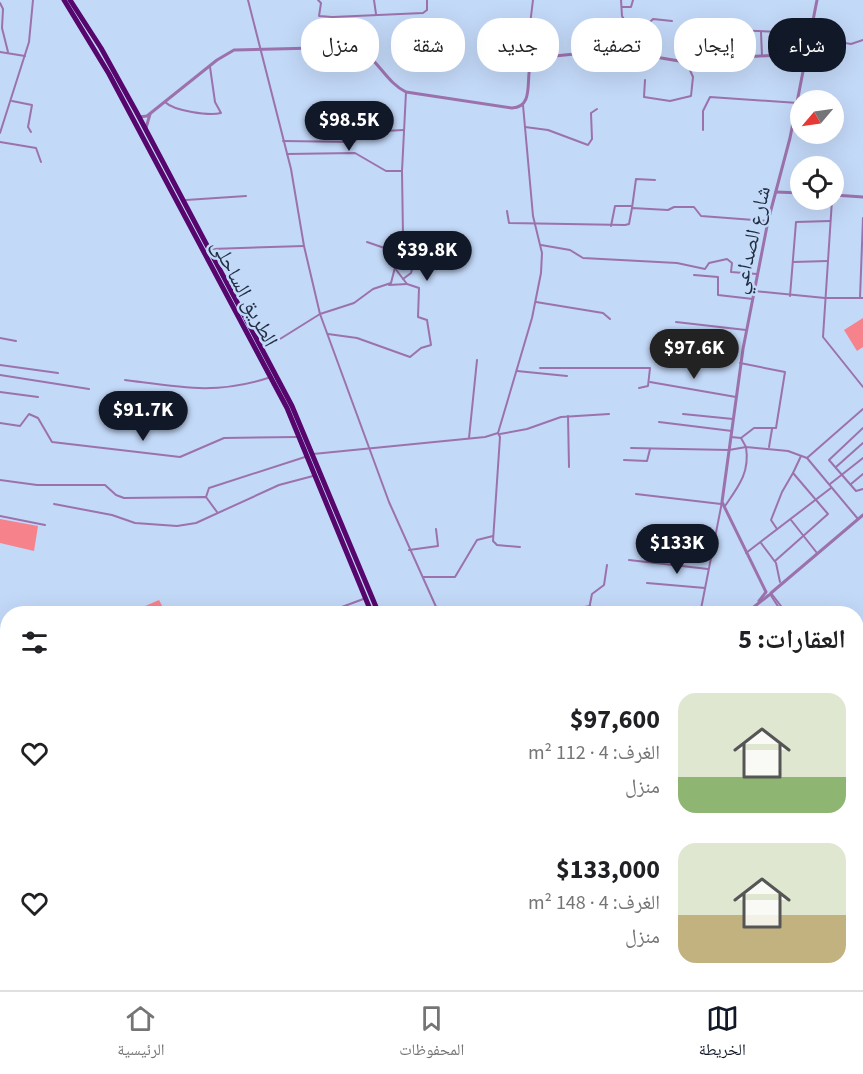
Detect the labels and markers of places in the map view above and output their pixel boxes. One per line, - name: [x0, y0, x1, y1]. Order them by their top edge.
- pin: $98.5K: [300, 101, 398, 152]
- pin: $39.8K: [378, 231, 476, 282]
- pin: $97.6K: [645, 329, 743, 380]
- pin: $91.7K: [94, 391, 192, 442]
- pin: $133K: [635, 524, 719, 575]

